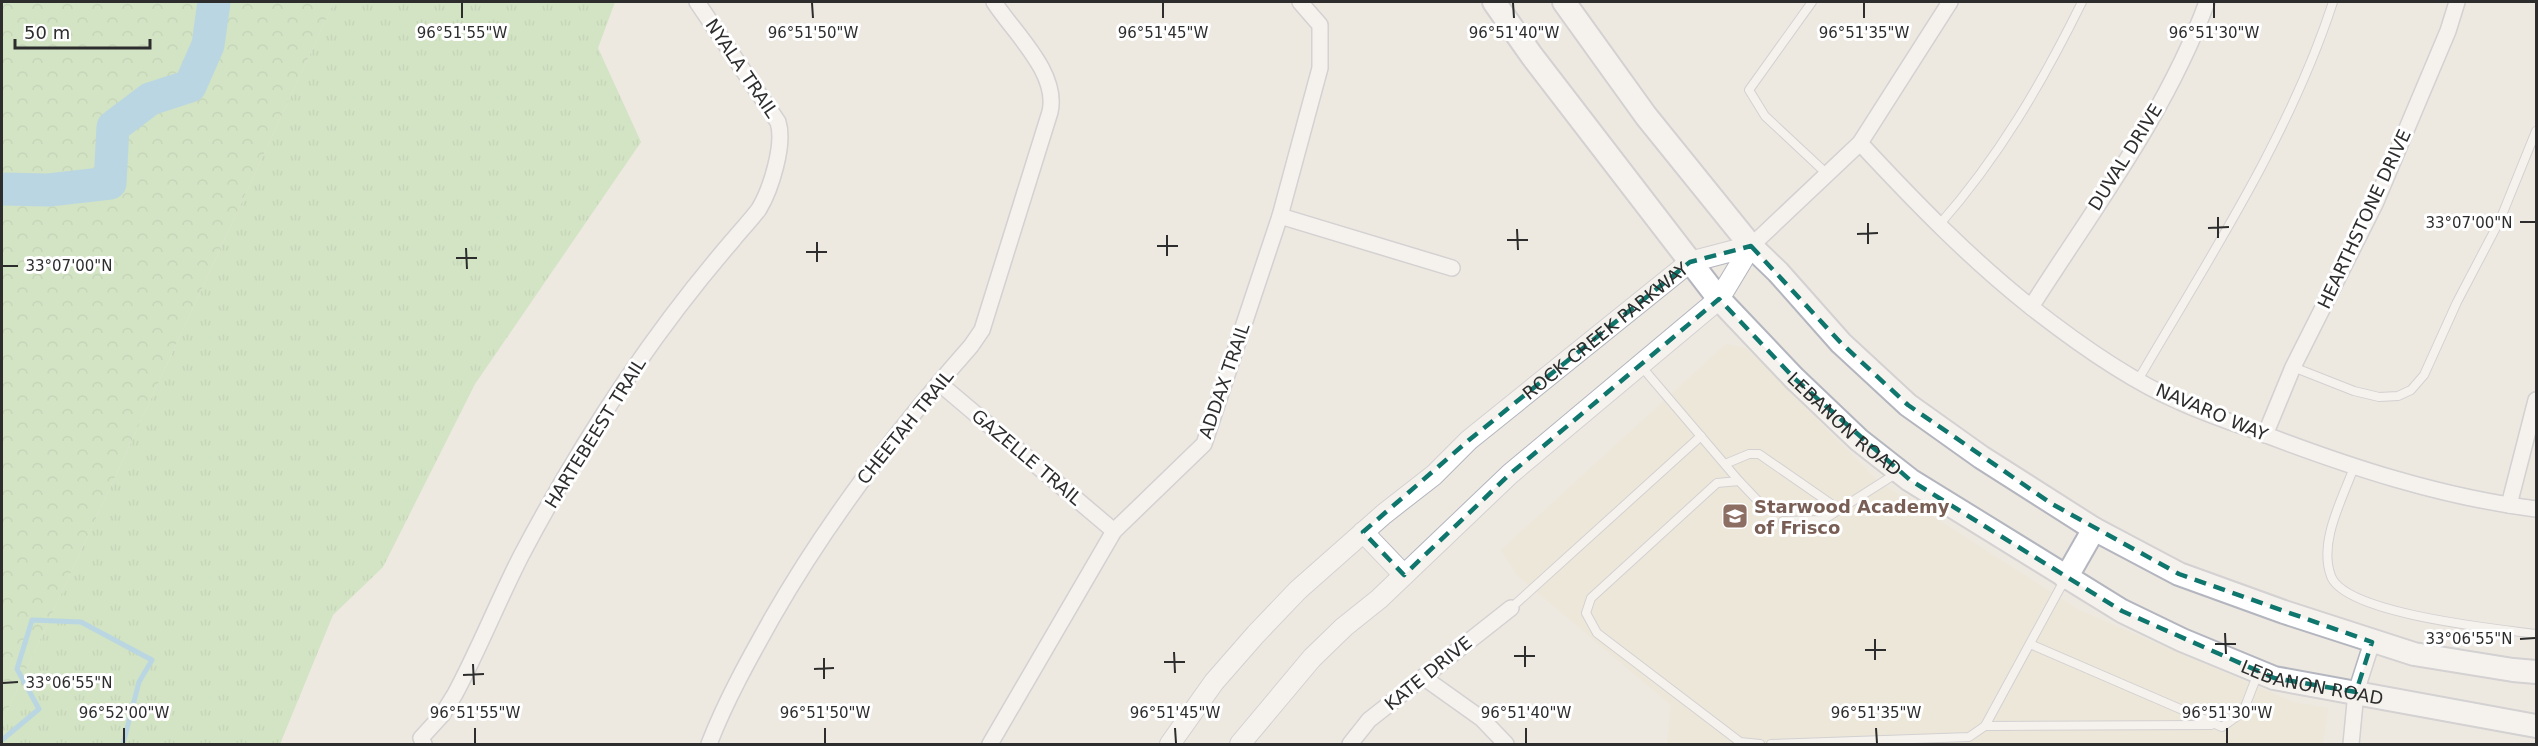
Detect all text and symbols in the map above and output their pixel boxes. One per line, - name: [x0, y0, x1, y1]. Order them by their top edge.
- scale bar: [15, 12, 150, 50]
- street label: NYALA TRAIL: [701, 15, 783, 121]
- text: 50 m: [24, 22, 70, 43]
- text: 96°51'55"W: [417, 24, 507, 42]
- text: 96°51'50"W: [768, 24, 858, 42]
- text: 96°51'45"W: [1118, 24, 1208, 42]
- text: 96°51'40"W: [1469, 24, 1559, 42]
- text: 96°51'35"W: [1819, 24, 1909, 42]
- text: 96°51'30"W: [2169, 24, 2259, 42]
- street label: DUVAL DRIVE: [2084, 100, 2166, 214]
- street label: HEARTHSTONE DRIVE: [2313, 126, 2415, 312]
- text: 33°07'00"N: [2425, 214, 2513, 232]
- text: 33°07'00"N: [25, 257, 113, 275]
- street label: ROCK CREEK PARKWAY: [1518, 257, 1693, 403]
- street label: ADDAX TRAIL: [1194, 321, 1254, 441]
- street label: HARTEBEEST TRAIL: [540, 354, 650, 512]
- street label: CHEETAH TRAIL: [853, 366, 957, 488]
- street label: LEBANON ROAD: [1784, 367, 1906, 480]
- street label: NAVARO WAY: [2153, 379, 2272, 445]
- street label: GAZELLE TRAIL: [968, 405, 1086, 509]
- place label: Starwood Academy of Frisco: [1754, 496, 1950, 538]
- school or university icon: Starwood Academy of Frisco: [1720, 501, 1750, 531]
- text: 33°06'55"N: [2425, 630, 2513, 648]
- street label: KATE DRIVE: [1380, 632, 1476, 714]
- street label: LEBANON ROAD: [2238, 655, 2385, 708]
- text: 33°06'55"N: [25, 674, 113, 692]
- text: 96°52'00"W: [79, 704, 169, 722]
- text: 96°51'55"W: [430, 704, 520, 722]
- text: 96°51'50"W: [780, 704, 870, 722]
- text: 96°51'45"W: [1130, 704, 1220, 722]
- text: 96°51'40"W: [1481, 704, 1571, 722]
- text: 96°51'35"W: [1831, 704, 1921, 722]
- text: 96°51'30"W: [2182, 704, 2272, 722]

